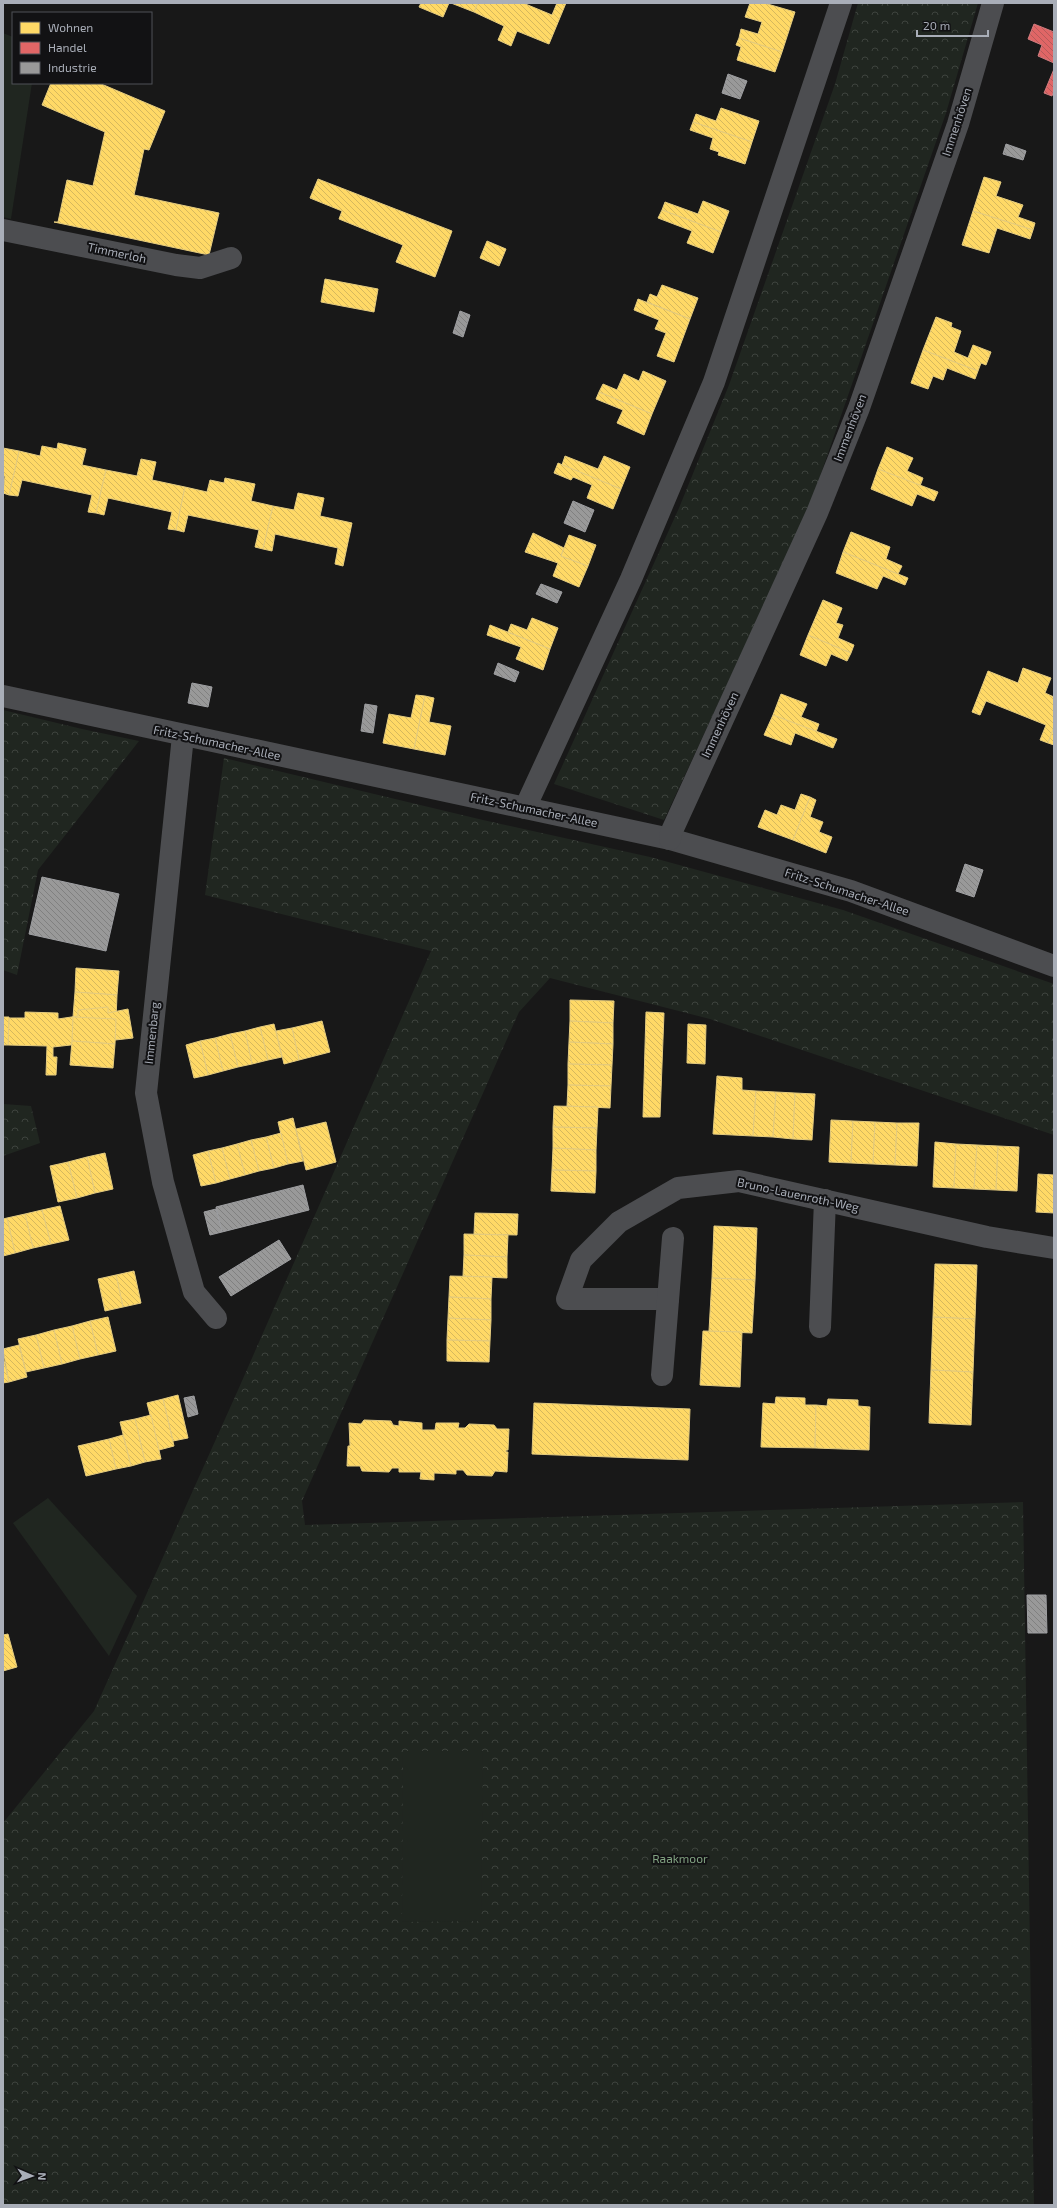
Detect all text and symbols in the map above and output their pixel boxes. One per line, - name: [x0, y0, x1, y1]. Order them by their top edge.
- legend: [12, 12, 152, 84]
- scale bar: [917, 12, 988, 38]
- text: 20 m: [923, 18, 950, 32]
- text: Wohnen: [48, 20, 93, 34]
- text: Handel: [48, 40, 87, 54]
- text: Industrie: [48, 60, 97, 74]
- street label: Immenhöven: [938, 86, 974, 158]
- street label: Timmerloh: [87, 239, 148, 265]
- street label: Immenhöven: [830, 392, 868, 463]
- street label: Immenhöven: [698, 689, 740, 760]
- street label: Fritz-Schumacher-Allee: [152, 722, 282, 762]
- street label: Fritz-Schumacher-Allee: [469, 789, 599, 829]
- street label: Fritz-Schumacher-Allee: [783, 864, 911, 918]
- street label: Immenbarg: [141, 1001, 161, 1065]
- street label: Bruno-Lauenroth-Weg: [736, 1174, 861, 1214]
- park label: Raakmoor: [652, 1851, 708, 1865]
- north arrow: [12, 2156, 52, 2196]
- text: N: [36, 2172, 49, 2181]

